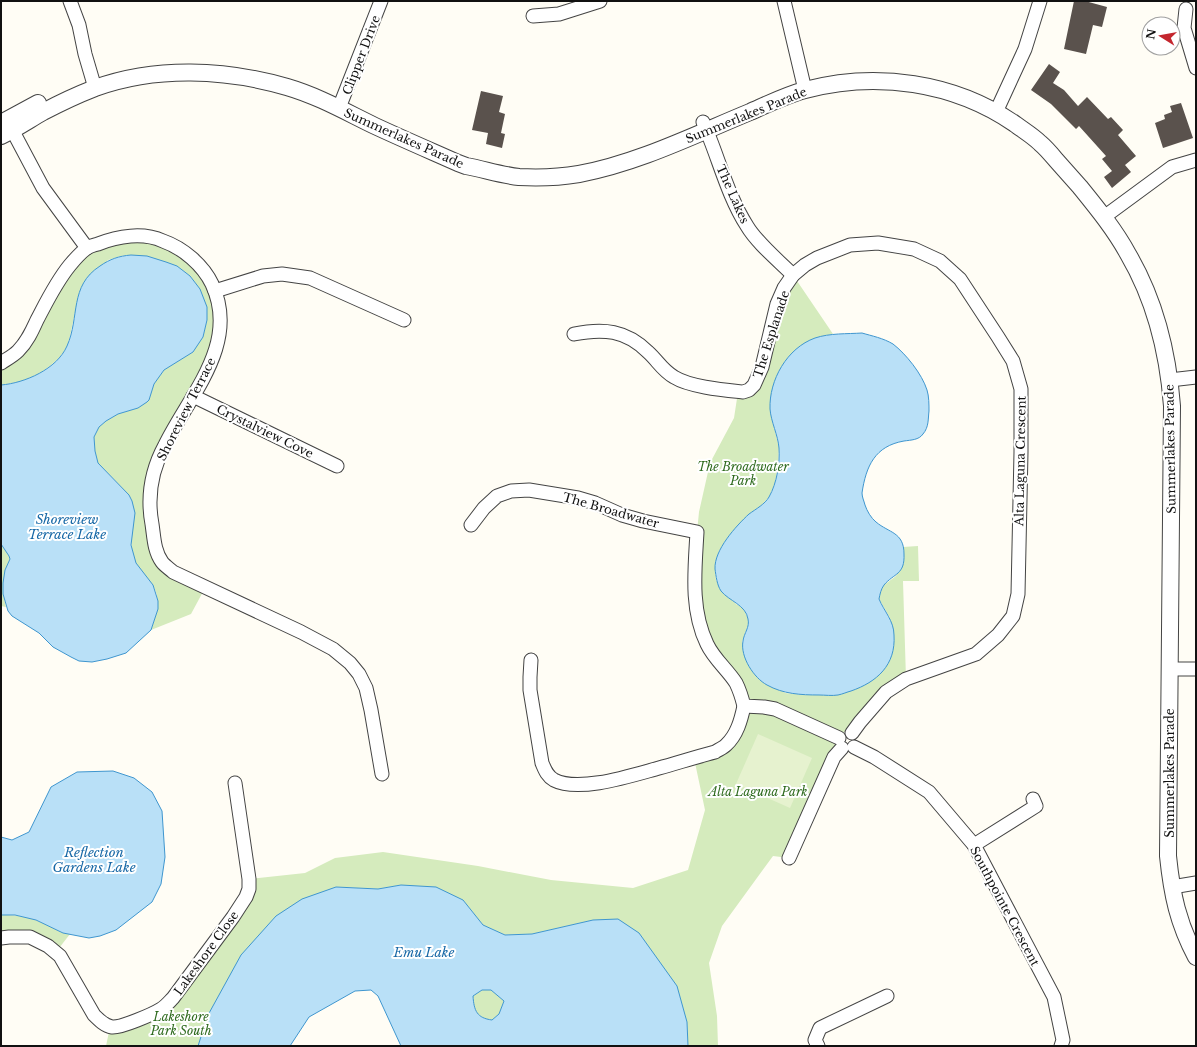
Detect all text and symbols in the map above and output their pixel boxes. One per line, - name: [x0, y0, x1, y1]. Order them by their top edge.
- street label: Clipper Drive: [339, 13, 383, 97]
- north arrow: [1141, 16, 1181, 56]
- text: N: [1143, 27, 1159, 41]
- street label: Summerlakes Parade: [683, 84, 809, 146]
- street label: Summerlakes Parade: [342, 105, 466, 171]
- street label: The Lakes: [713, 162, 753, 226]
- street label: The Esplanade: [750, 288, 792, 380]
- street label: Shoreview Terrace: [153, 355, 219, 463]
- street label: Summerlakes Parade: [1161, 384, 1179, 514]
- street label: Alta Laguna Crescent: [1011, 395, 1029, 527]
- street label: Crystalview Cove: [214, 401, 316, 461]
- park label: The Broadwater Park: [697, 459, 789, 488]
- street label: The Broadwater: [561, 489, 661, 531]
- water label: Shoreview Terrace Lake: [28, 511, 106, 543]
- street label: Summerlakes Parade: [1162, 708, 1177, 838]
- park label: Alta Laguna Park: [706, 784, 808, 799]
- water label: Reflection Gardens Lake: [52, 844, 136, 876]
- street label: Southpointe Crescent: [967, 844, 1043, 969]
- street label: Lakeshore Close: [170, 908, 242, 998]
- water label: Emu Lake: [393, 944, 454, 961]
- park label: Lakeshore Park South: [149, 1009, 212, 1038]

